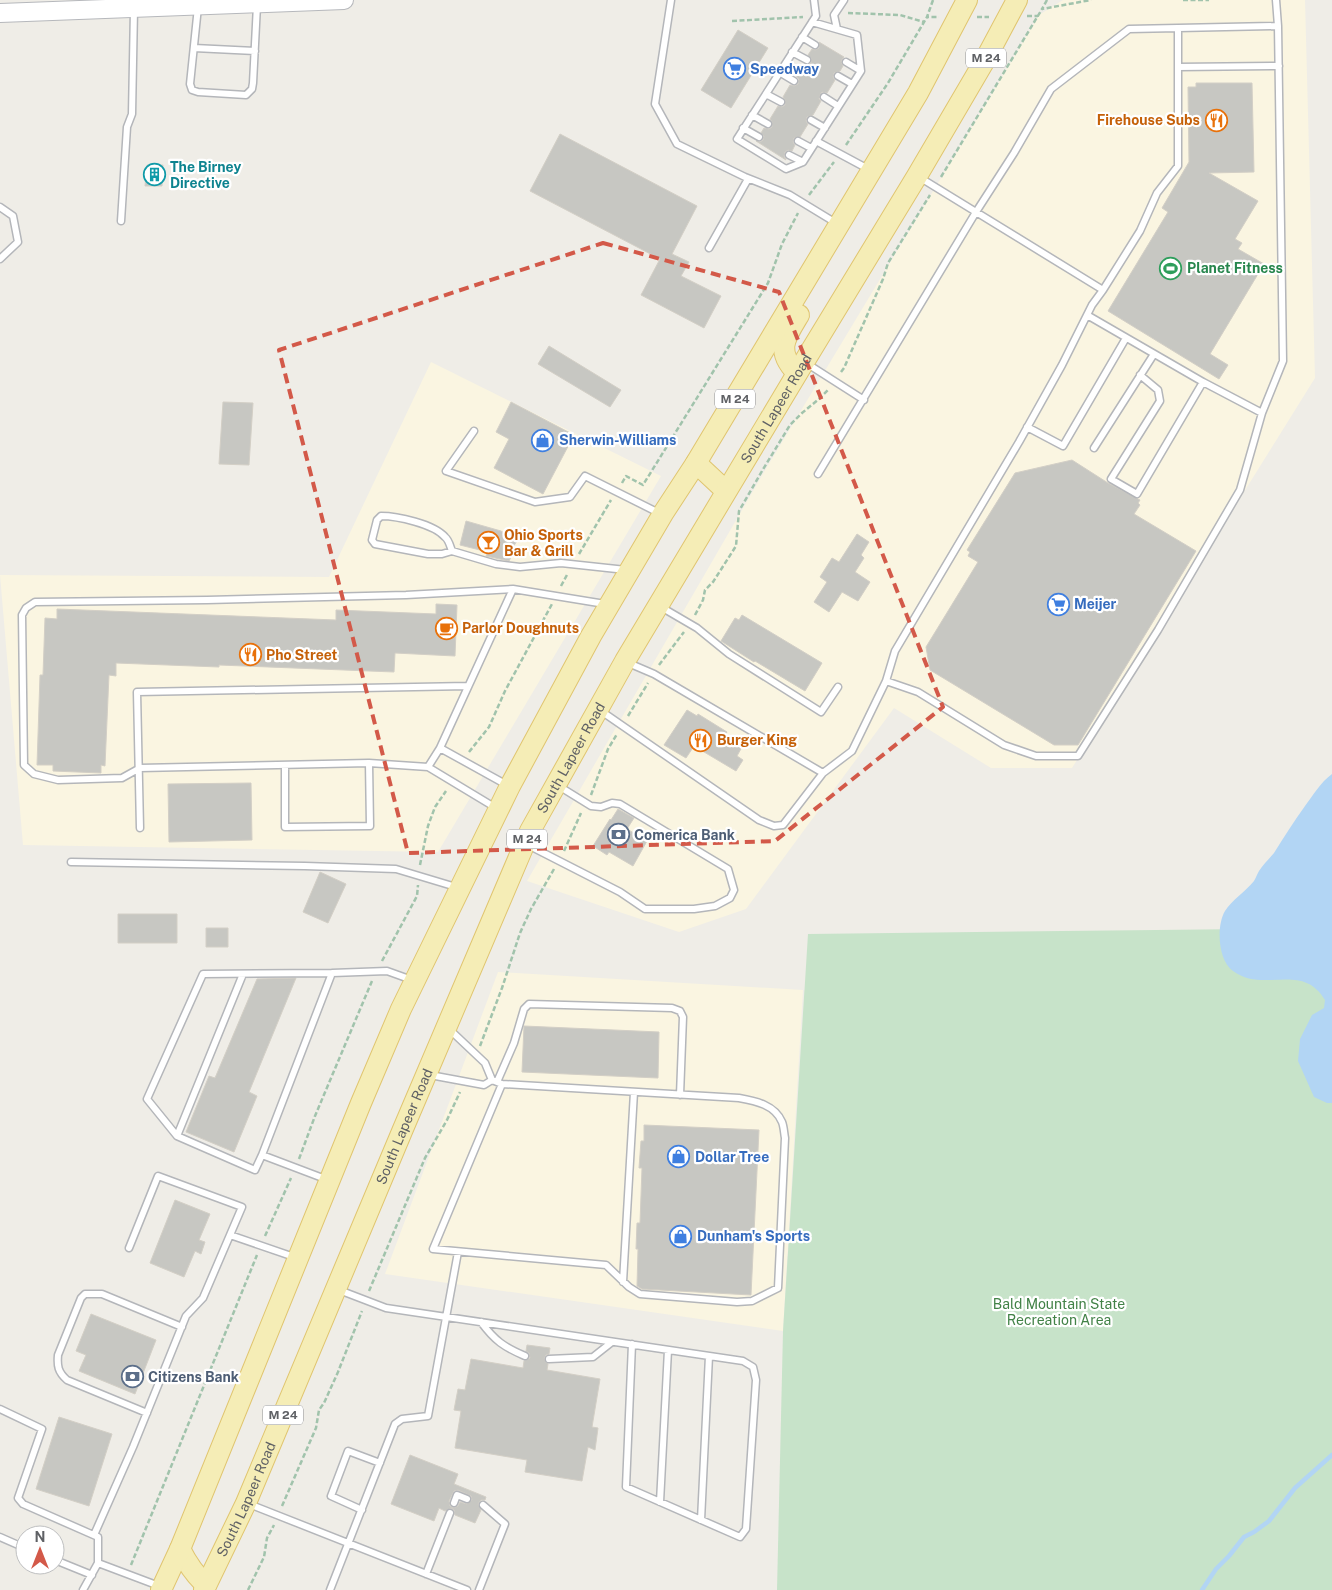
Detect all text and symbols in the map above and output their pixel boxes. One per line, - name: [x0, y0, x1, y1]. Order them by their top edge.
- road number: M 24: [966, 48, 1006, 68]
- supermarket icon: Speedway: [722, 57, 746, 81]
- place label: Speedway: [750, 61, 819, 77]
- restaurant icon: Firehouse Subs: [1204, 108, 1228, 132]
- place label: Firehouse Subs: [1097, 112, 1200, 128]
- place label: The Birney Directive: [170, 159, 241, 191]
- building icon: The Birney Directive: [142, 163, 166, 187]
- sports icon: Planet Fitness: [1159, 256, 1183, 280]
- place label: Planet Fitness: [1187, 260, 1283, 276]
- street label: South Lapeer Road: [737, 351, 815, 466]
- road number: M 24: [715, 389, 755, 408]
- shop icon: Sherwin-Williams: [531, 428, 555, 452]
- place label: Sherwin-Williams: [559, 432, 676, 448]
- place label: Ohio Sports Bar & Grill: [504, 527, 583, 559]
- bar icon: Ohio Sports Bar & Grill: [476, 531, 500, 555]
- supermarket icon: Meijer: [1046, 592, 1070, 616]
- place label: Meijer: [1074, 596, 1117, 612]
- cafe icon: Parlor Doughnuts: [434, 616, 458, 640]
- place label: Parlor Doughnuts: [462, 620, 579, 636]
- restaurant icon: Pho Street: [238, 643, 262, 667]
- place label: Pho Street: [266, 647, 338, 663]
- street label: South Lapeer Road: [534, 700, 608, 816]
- restaurant icon: Burger King: [689, 728, 713, 752]
- place label: Burger King: [717, 732, 797, 748]
- bank icon: Comerica Bank: [606, 823, 630, 847]
- place label: Comerica Bank: [634, 827, 735, 843]
- road number: M 24: [507, 830, 547, 849]
- street label: South Lapeer Road: [373, 1066, 436, 1187]
- shop icon: Dollar Tree: [667, 1145, 691, 1169]
- place label: Dollar Tree: [695, 1149, 769, 1165]
- shop icon: Dunham's Sports: [669, 1224, 693, 1248]
- place label: Dunham's Sports: [697, 1228, 810, 1244]
- park label: Bald Mountain State Recreation Area: [993, 1296, 1125, 1328]
- bank icon: Citizens Bank: [120, 1365, 144, 1389]
- place label: Citizens Bank: [148, 1369, 239, 1385]
- road number: M 24: [263, 1406, 303, 1424]
- street label: South Lapeer Road: [213, 1439, 279, 1559]
- north arrow: [15, 1525, 65, 1575]
- text: N: [35, 1529, 45, 1545]

